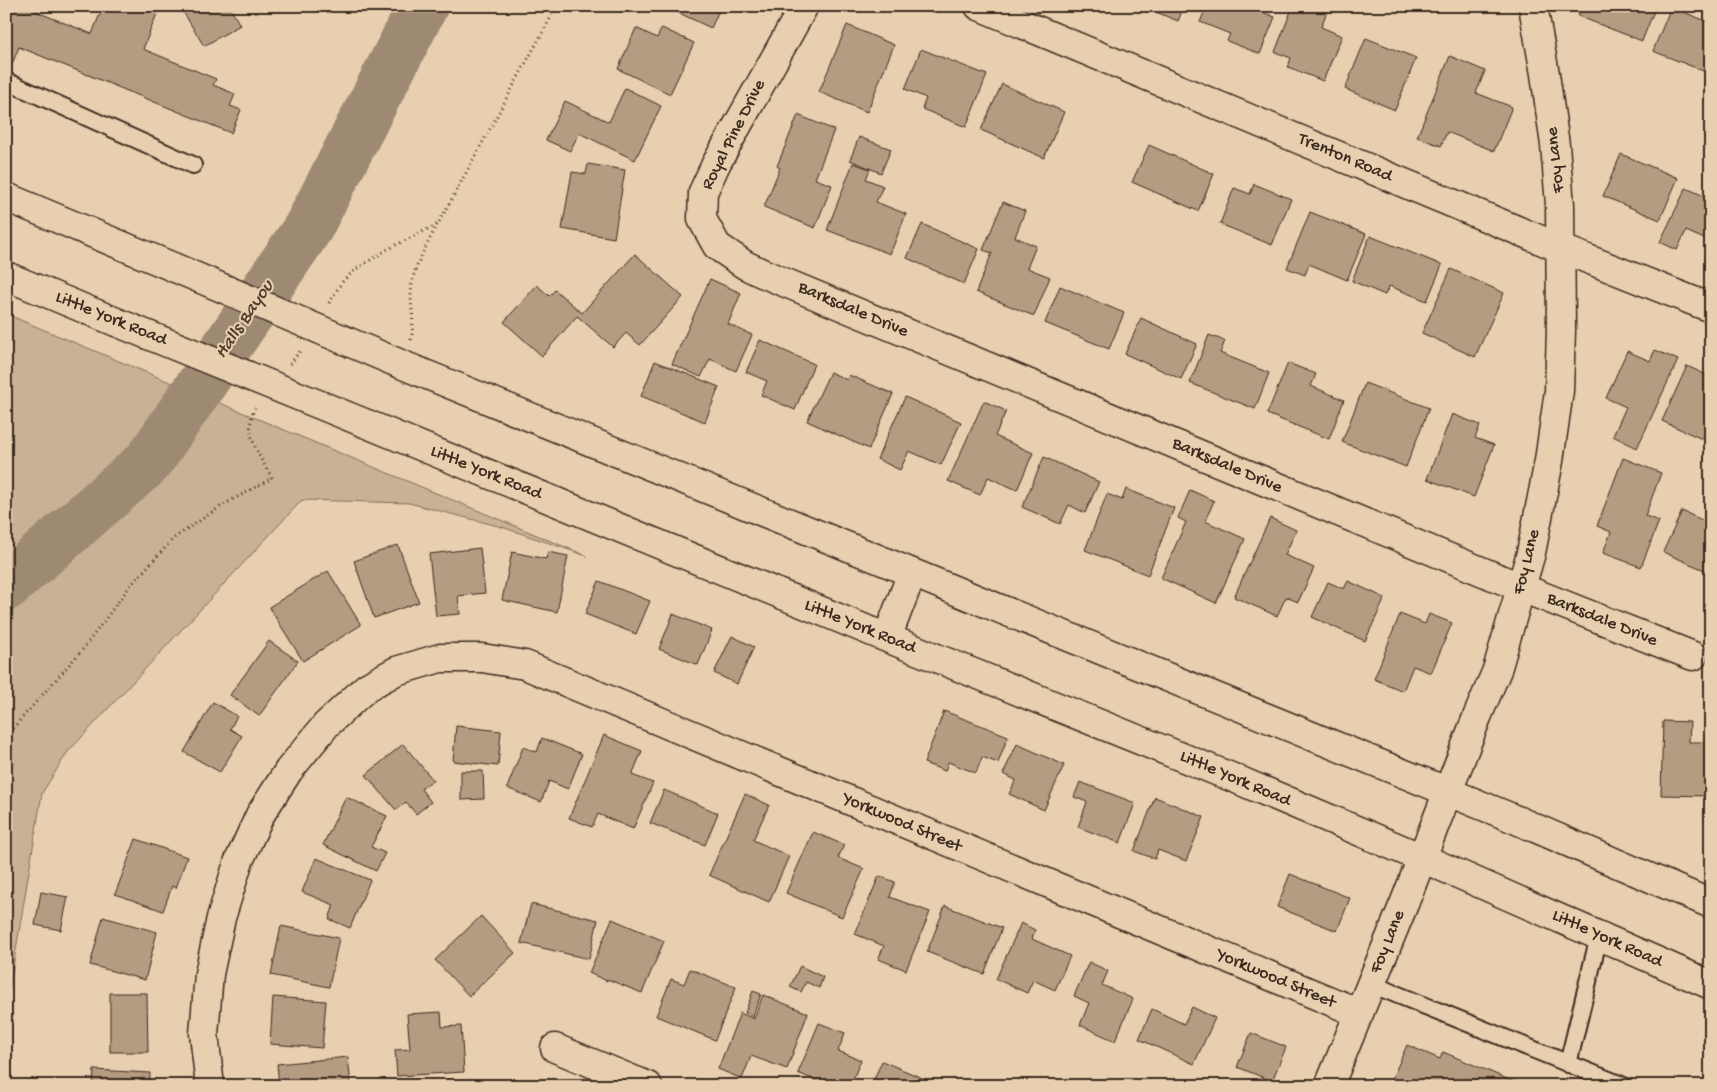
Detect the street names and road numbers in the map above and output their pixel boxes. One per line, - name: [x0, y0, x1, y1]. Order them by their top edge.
- street label: Royal Pine Drive: [697, 76, 771, 194]
- street label: Foy Lane: [1542, 125, 1570, 195]
- street label: Trenton Road: [1294, 128, 1396, 188]
- street label: Barksdale Drive: [794, 277, 912, 343]
- street label: Little York Road: [52, 287, 171, 351]
- street label: Barksdale Drive: [1168, 433, 1286, 499]
- street label: Little York Road: [427, 441, 546, 505]
- street label: Foy Lane: [1509, 527, 1545, 598]
- street label: Barksdale Drive: [1543, 588, 1661, 652]
- street label: Little York Road: [801, 595, 920, 659]
- street label: Little York Road: [1176, 746, 1295, 812]
- street label: Yorkwood Street: [837, 788, 966, 858]
- street label: Little York Road: [1549, 905, 1667, 973]
- street label: Foy Lane: [1366, 907, 1410, 978]
- street label: Yorkwood Street: [1211, 944, 1340, 1014]

